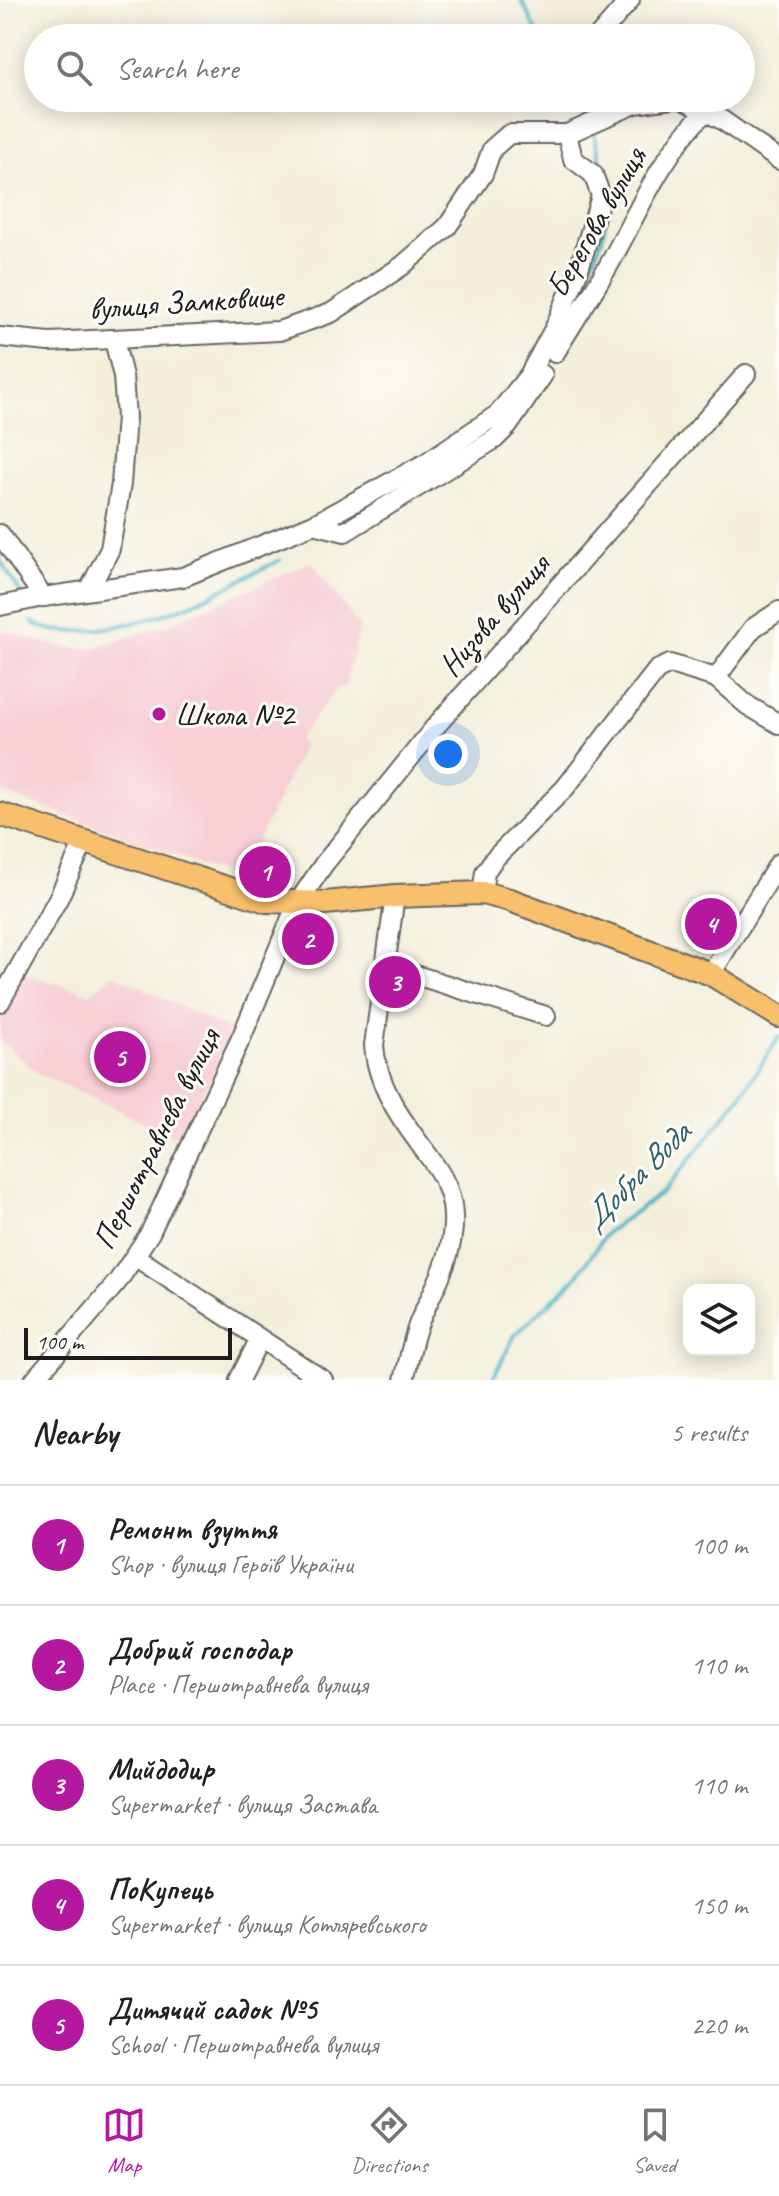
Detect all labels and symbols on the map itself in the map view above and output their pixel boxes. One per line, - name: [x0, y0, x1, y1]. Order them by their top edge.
- street label: Берегова вулиця: [537, 138, 656, 304]
- street label: вулиця Замковище: [88, 275, 287, 329]
- street label: Низова вулиця: [430, 544, 560, 685]
- place label: Школа №2: [175, 694, 297, 735]
- marker: Школа №2: [150, 705, 168, 723]
- your location: [428, 734, 468, 774]
- pin: 1: [239, 842, 291, 902]
- pin: 4: [685, 894, 737, 954]
- pin: 2: [282, 909, 334, 969]
- pin: 3: [369, 952, 421, 1012]
- street label: Першотравнева вулиця: [83, 1020, 230, 1256]
- pin: 5: [94, 1027, 146, 1087]
- water label: Добра Вода: [572, 1110, 701, 1239]
- scale bar: [24, 1324, 232, 1360]

